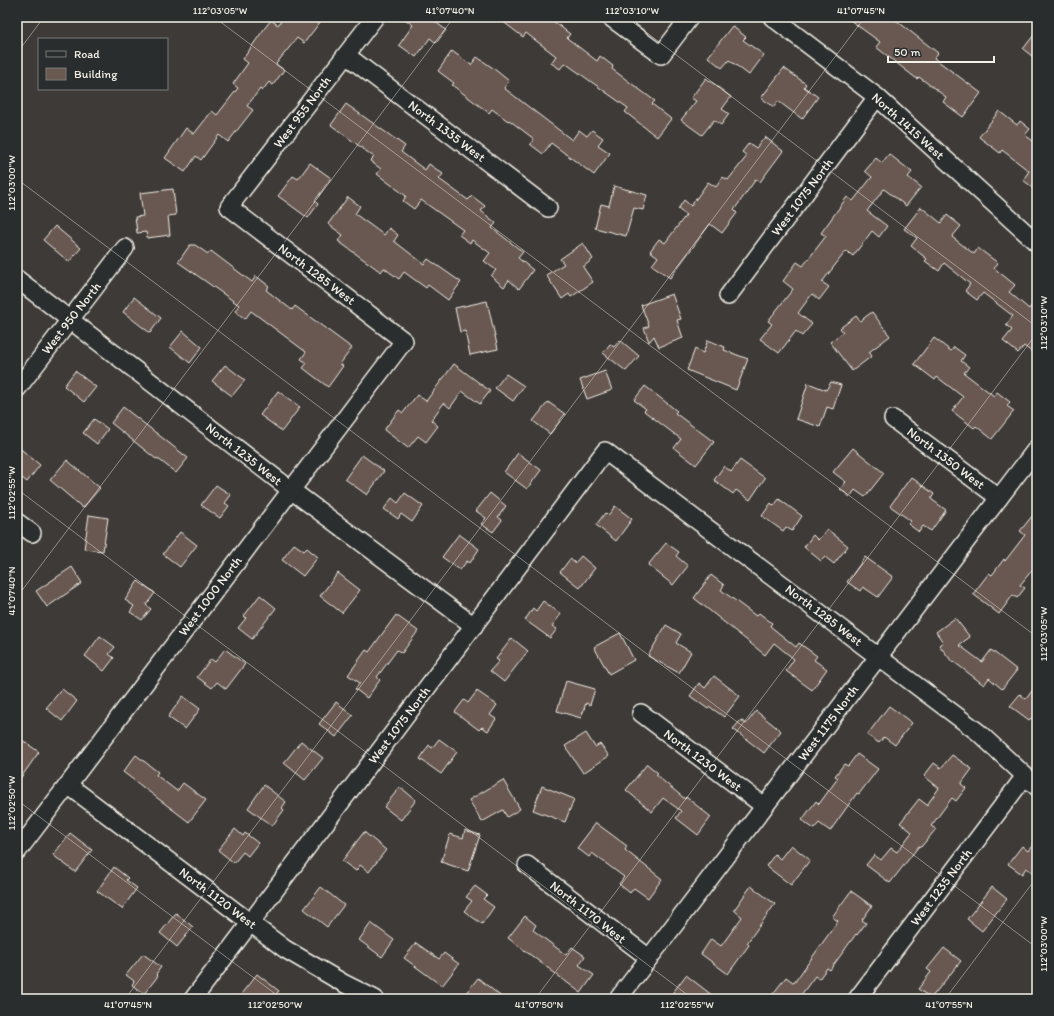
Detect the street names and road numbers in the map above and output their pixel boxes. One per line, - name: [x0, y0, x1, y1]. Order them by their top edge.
- street label: West 955 North: [270, 73, 334, 151]
- street label: North 1415 West: [869, 89, 947, 163]
- street label: North 1335 West: [405, 97, 489, 165]
- street label: West 1075 North: [768, 155, 836, 239]
- street label: North 1285 West: [276, 240, 359, 308]
- street label: West 950 North: [38, 279, 104, 357]
- street label: North 1235 West: [203, 420, 285, 488]
- street label: North 1350 West: [904, 424, 988, 492]
- street label: West 1000 North: [175, 553, 245, 639]
- street label: North 1285 West: [783, 581, 866, 649]
- street label: West 1175 North: [795, 682, 861, 764]
- street label: West 1075 North: [365, 683, 433, 767]
- street label: North 1230 West: [661, 726, 745, 794]
- street label: West 1235 North: [907, 845, 975, 928]
- street label: North 1120 West: [176, 864, 260, 932]
- street label: North 1170 West: [547, 878, 629, 946]

